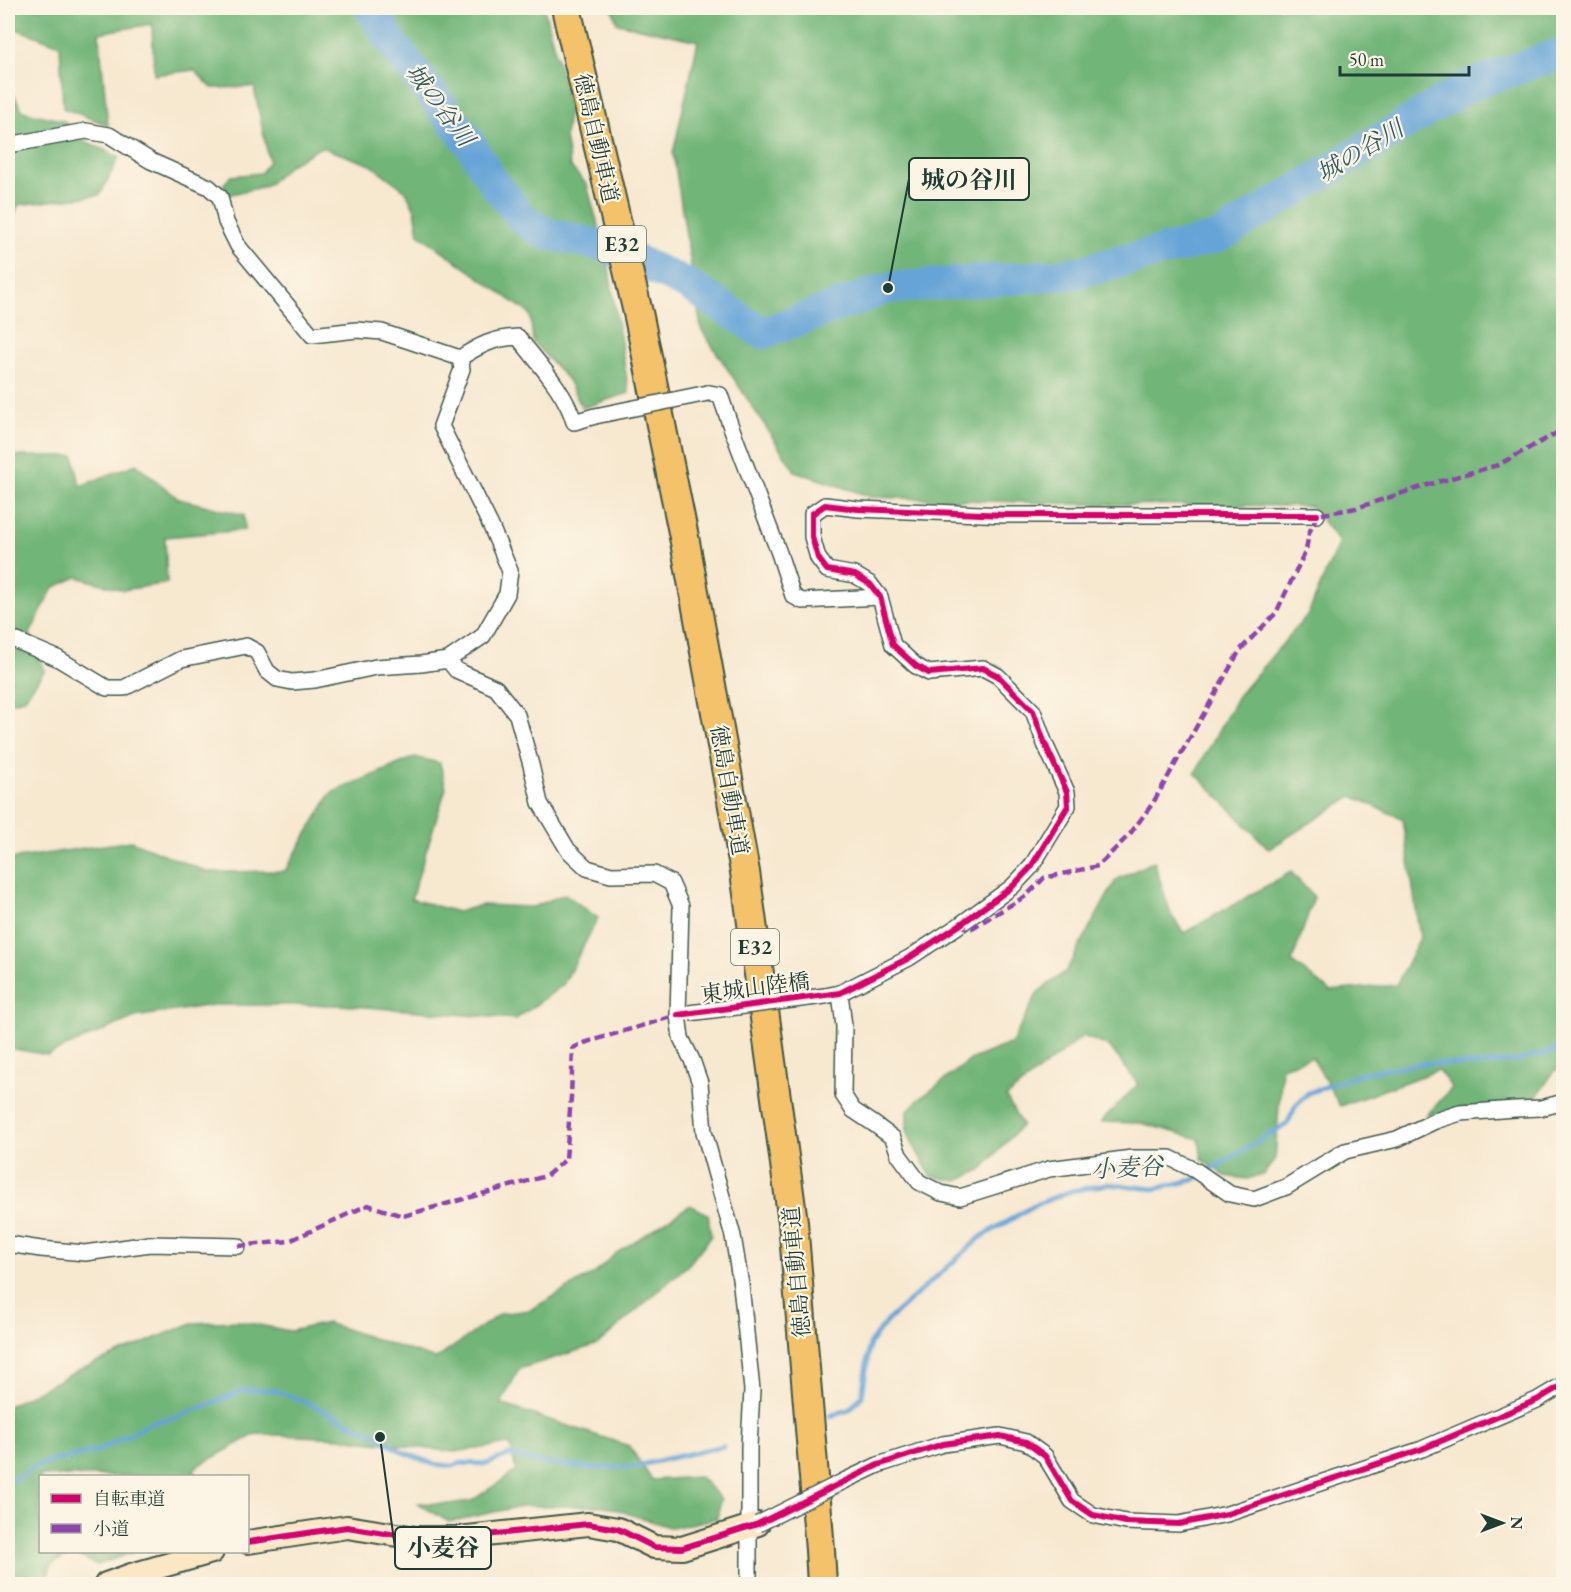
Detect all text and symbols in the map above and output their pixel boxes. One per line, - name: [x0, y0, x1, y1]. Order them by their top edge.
- scale bar: [1340, 39, 1469, 77]
- text: 50 m: [1349, 48, 1384, 71]
- water label: 城の谷川: [399, 57, 483, 155]
- street label: 徳島自動車道: [568, 71, 625, 206]
- water label: 城の谷川: [1311, 111, 1411, 189]
- callout: 城の谷川: [909, 158, 1029, 200]
- text: 城の谷川: [921, 164, 1017, 195]
- road number: E32: [598, 226, 646, 262]
- street label: 徳島自動車道: [704, 723, 755, 858]
- road number: E32: [731, 929, 779, 965]
- street label: 東城山陸橋: [699, 966, 811, 1009]
- water label: 小麦谷: [1090, 1150, 1166, 1185]
- street label: 徳島自動車道: [776, 1205, 817, 1339]
- legend: [39, 1475, 249, 1553]
- text: 自転車道: [93, 1487, 165, 1510]
- north arrow: [1472, 1493, 1532, 1553]
- text: 小道: [93, 1517, 129, 1540]
- text: N: [1506, 1517, 1527, 1530]
- callout: 小麦谷: [395, 1527, 491, 1569]
- text: 小麦谷: [407, 1532, 479, 1563]

